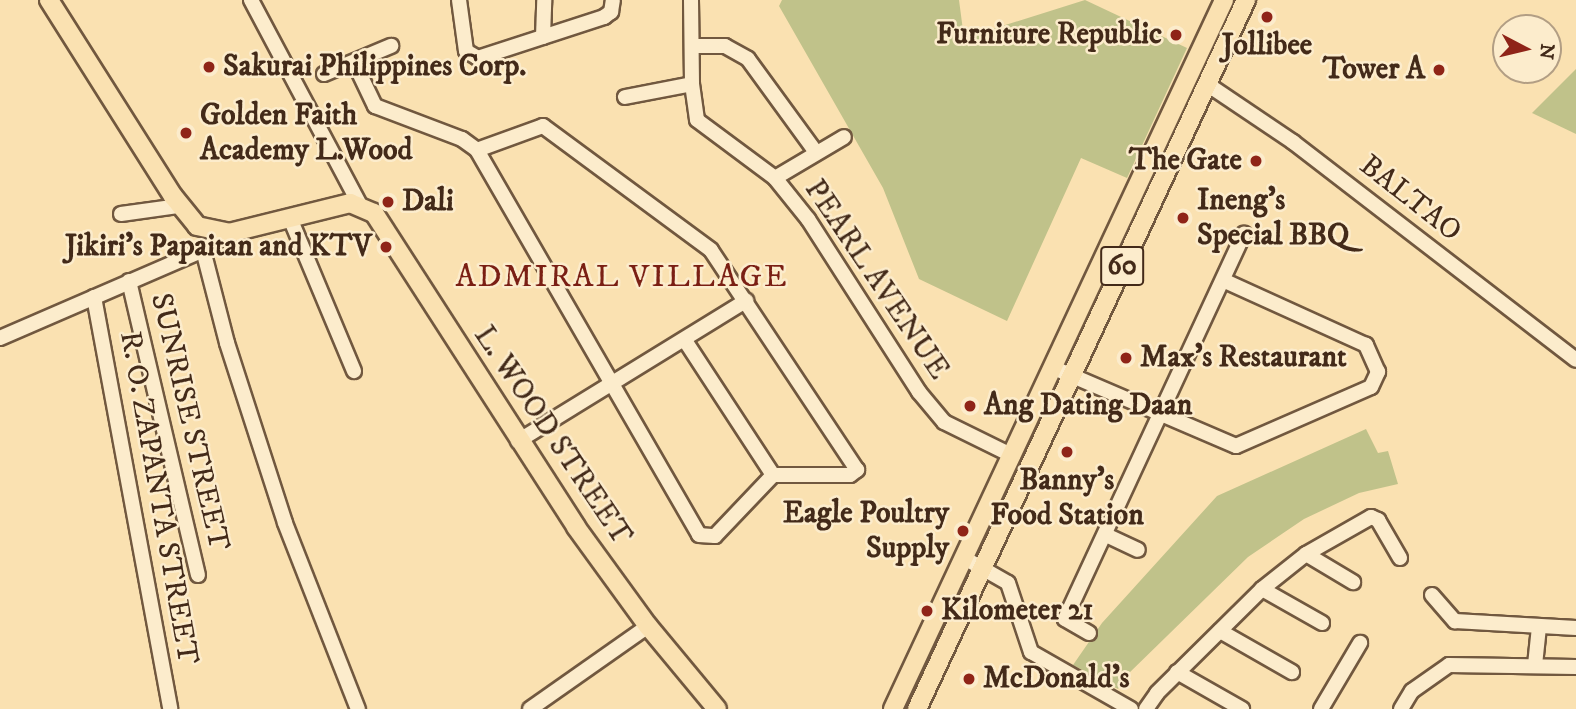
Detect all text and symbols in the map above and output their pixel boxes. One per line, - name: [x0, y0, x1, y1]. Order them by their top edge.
- marker: Jollibee: [1259, 9, 1275, 25]
- north arrow: [1492, 14, 1562, 84]
- place label: Furniture Republic: [936, 17, 1162, 53]
- marker: Furniture Republic: [1168, 27, 1184, 43]
- place label: Jollibee: [1222, 28, 1312, 64]
- text: N: [1534, 42, 1559, 61]
- place label: Sakurai Philippines Corp.: [223, 49, 526, 85]
- place label: Tower A: [1323, 52, 1425, 88]
- marker: Sakurai Philippines Corp.: [201, 59, 217, 75]
- marker: Tower A: [1431, 62, 1447, 78]
- place label: Golden Faith Academy L.Wood: [200, 98, 413, 168]
- marker: Golden Faith Academy L.Wood: [178, 125, 194, 141]
- place label: The Gate: [1129, 143, 1242, 179]
- street label: BALTAO: [1352, 148, 1468, 250]
- marker: The Gate: [1248, 153, 1264, 169]
- street label: PEARL AVENUE: [796, 173, 956, 387]
- place label: Ineng's Special BBQ: [1197, 183, 1349, 254]
- place label: Dali: [402, 184, 454, 220]
- marker: Dali: [380, 194, 396, 210]
- marker: Ineng's Special BBQ: [1175, 210, 1191, 226]
- place label: Jikiri's Papaitan and KTV: [65, 229, 372, 265]
- marker: Jikiri's Papaitan and KTV: [378, 239, 394, 255]
- road number: 60: [1099, 242, 1145, 290]
- district label: ADMIRAL VILLAGE: [457, 258, 787, 296]
- street label: SUNRISE STREET: [142, 290, 236, 554]
- street label: L. WOOD STREET: [465, 319, 639, 553]
- street label: R. O. ZAPANTA STREET: [111, 329, 205, 667]
- place label: Max's Restaurant: [1140, 340, 1347, 376]
- marker: Max's Restaurant: [1118, 350, 1134, 366]
- place label: Ang Dating Daan: [984, 388, 1192, 424]
- marker: Ang Dating Daan: [962, 398, 978, 414]
- marker: Banny's Food Station: [1059, 444, 1075, 460]
- place label: Banny's Food Station: [990, 463, 1144, 534]
- place label: Eagle Poultry Supply: [783, 496, 949, 566]
- marker: Eagle Poultry Supply: [955, 523, 971, 539]
- place label: Kilometer 21: [941, 593, 1094, 629]
- marker: Kilometer 21: [919, 603, 935, 619]
- place label: McDonald's: [983, 661, 1130, 697]
- marker: McDonald's: [961, 671, 977, 687]

